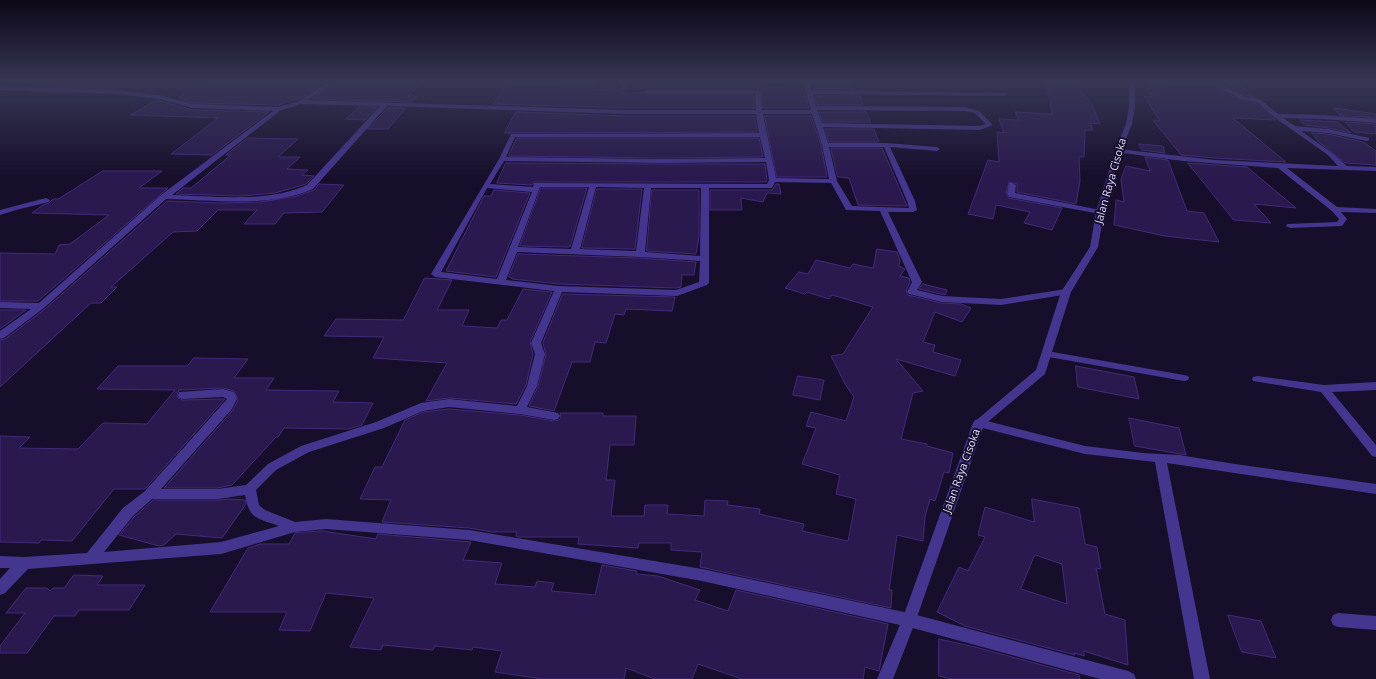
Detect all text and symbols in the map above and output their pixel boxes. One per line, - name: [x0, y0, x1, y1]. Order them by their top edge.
- street label: Jalan Raya Cisoka: [1092, 137, 1130, 225]
- street label: Jalan Raya Cisoka: [941, 427, 983, 515]

